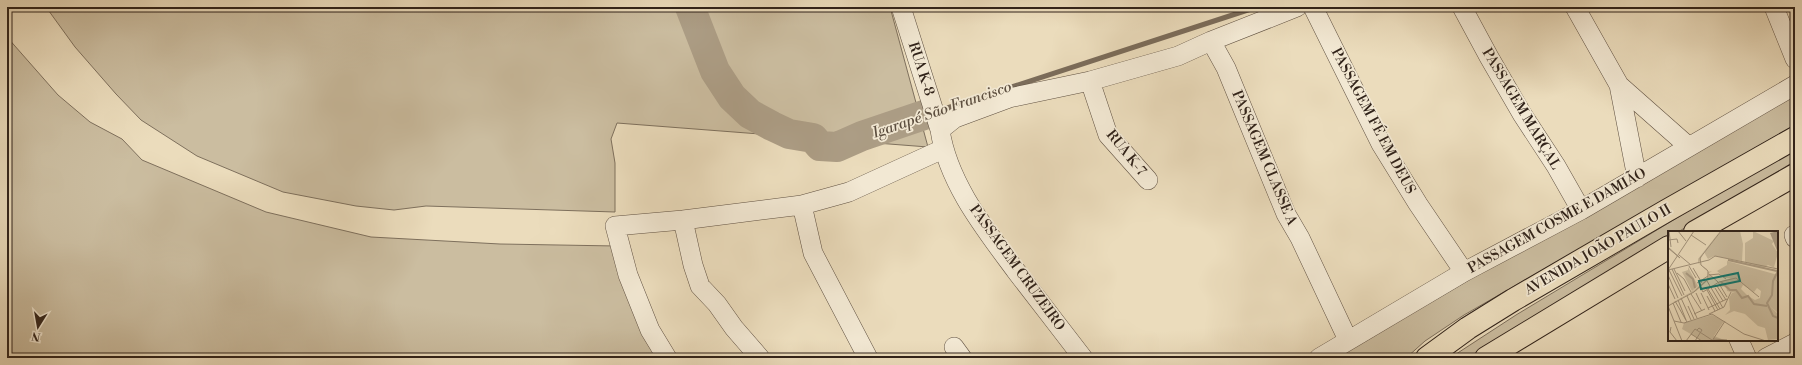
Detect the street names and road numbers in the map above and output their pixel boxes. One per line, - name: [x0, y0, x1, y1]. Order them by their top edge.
- street label: RUA K-8: [904, 40, 938, 98]
- street label: PASSAGEM FÉ EM DEUS: [1327, 44, 1421, 197]
- street label: PASSAGEM MARÇAL: [1478, 45, 1564, 173]
- street label: PASSAGEM CLASSE A: [1227, 88, 1301, 229]
- street label: RUA K-7: [1102, 126, 1150, 180]
- street label: PASSAGEM COSME E DAMIÃO: [1464, 163, 1649, 278]
- street label: AVENIDA JOÃO PAULO II: [1520, 198, 1675, 300]
- street label: PASSAGEM CRUZEIRO: [965, 201, 1069, 335]

